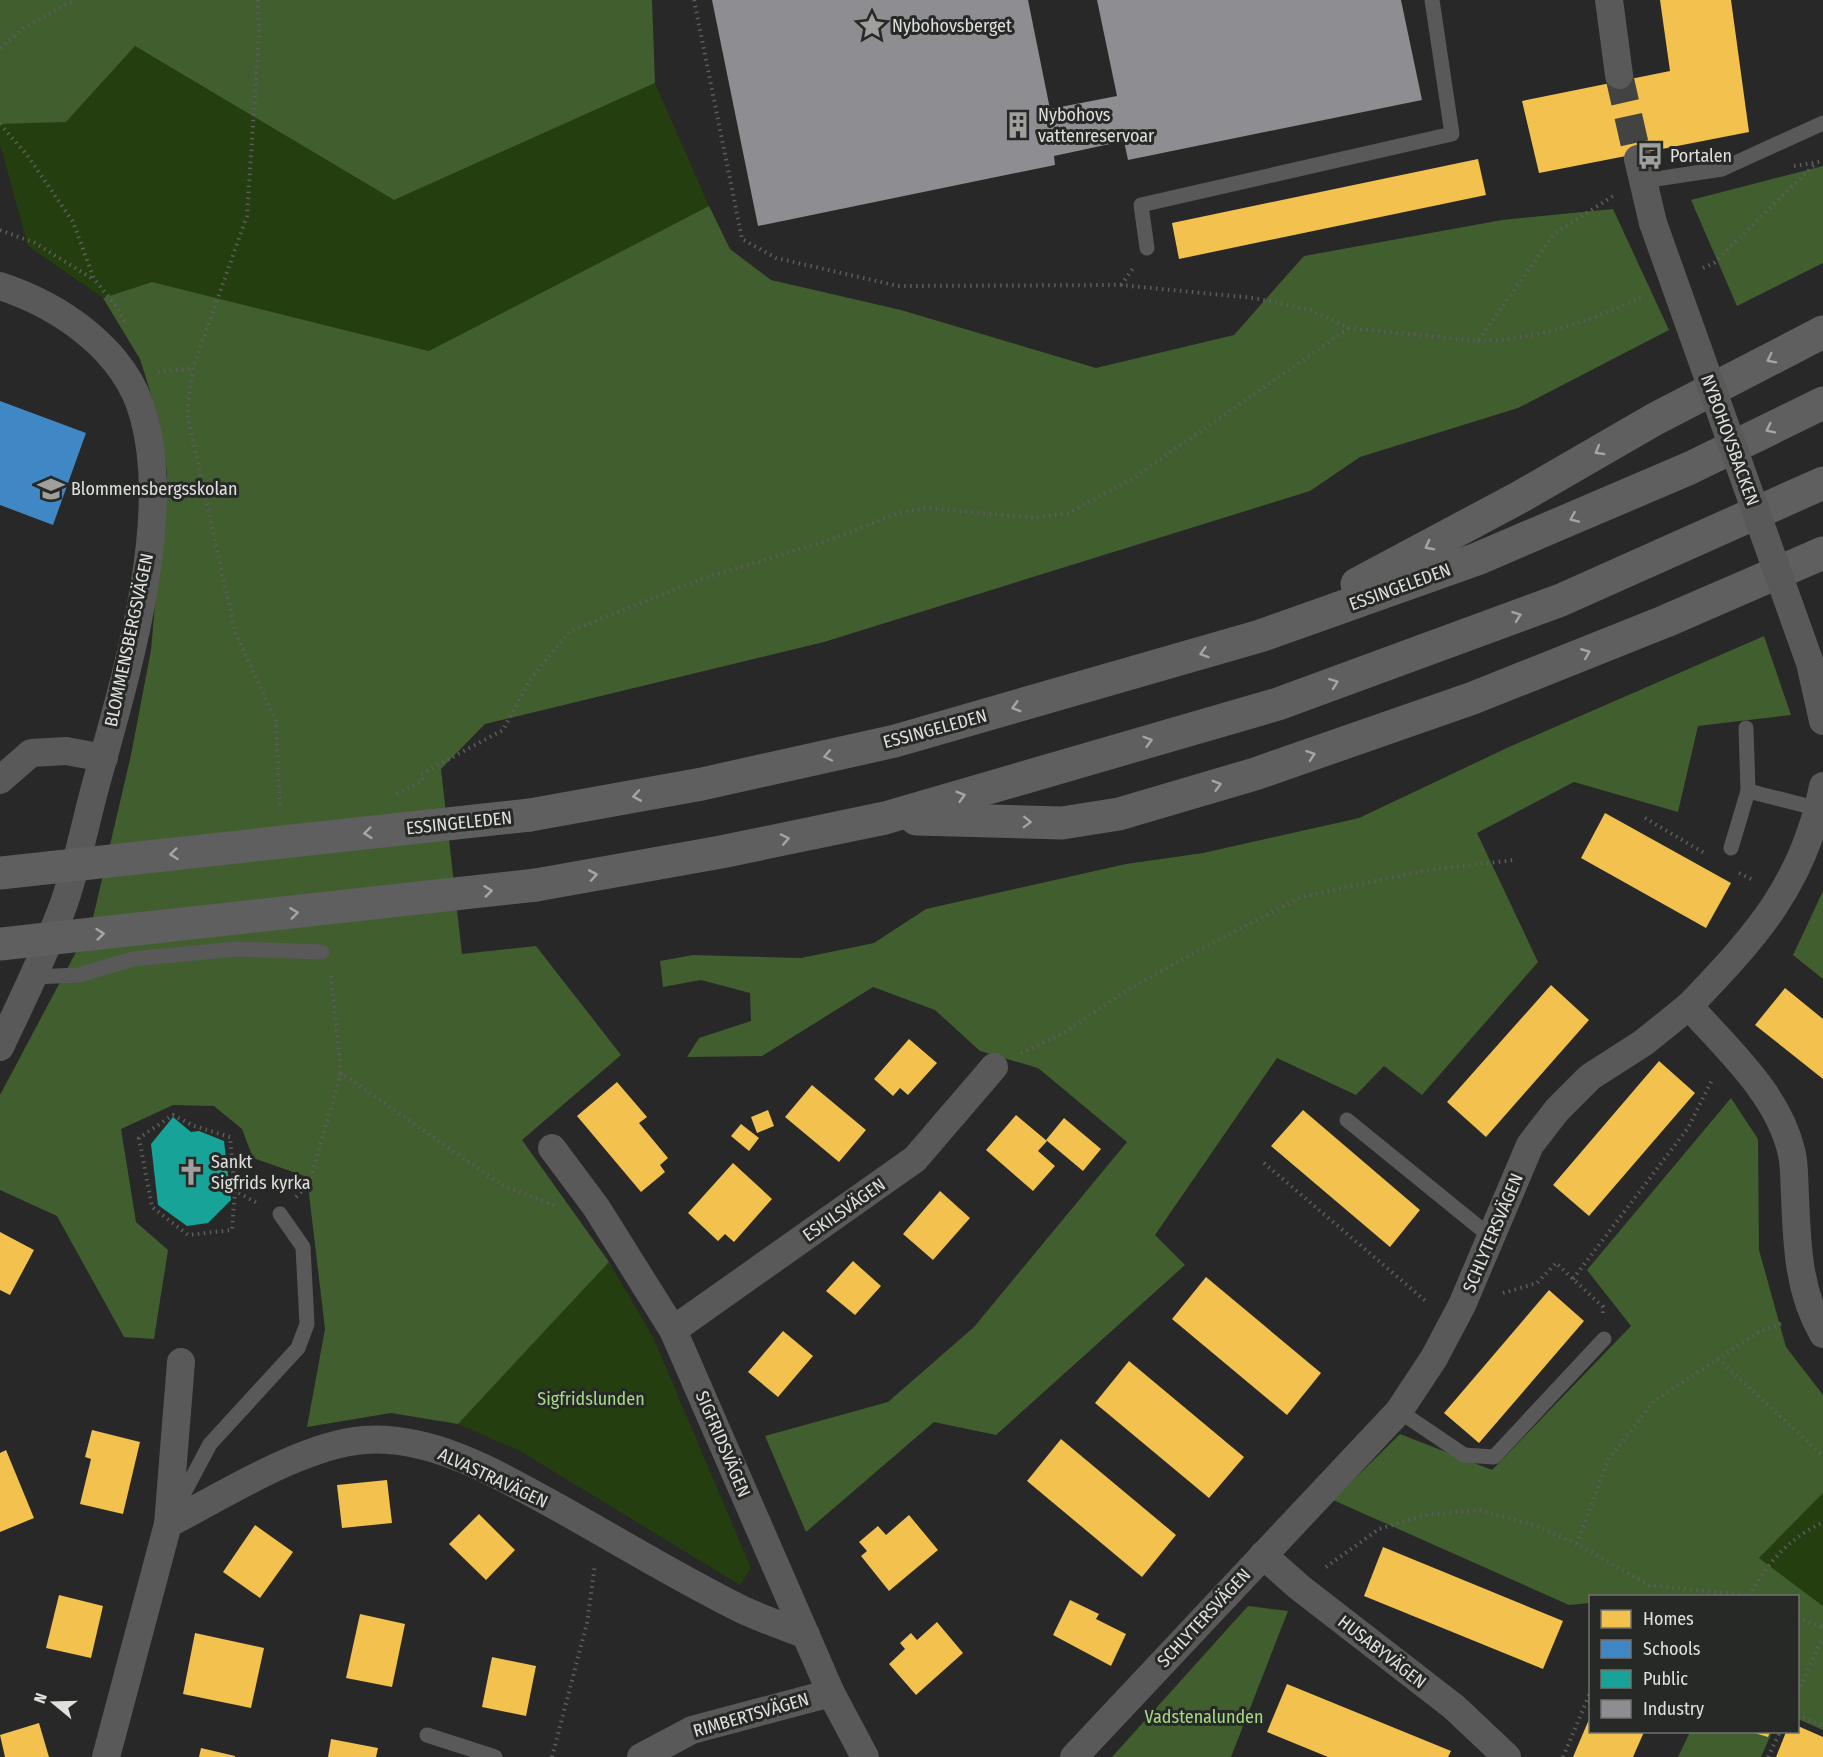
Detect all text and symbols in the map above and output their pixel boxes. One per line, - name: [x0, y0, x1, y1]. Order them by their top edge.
- place icon: Nybohovsberget: [857, 11, 887, 41]
- place label: Nybohovsberget: [892, 15, 1012, 37]
- place label: Nybohovs vattenreservoar: [1038, 104, 1155, 147]
- building icon: Nybohovs vattenreservoar: [1003, 110, 1033, 140]
- bus stop icon: Portalen: [1635, 141, 1665, 171]
- place label: Portalen: [1670, 145, 1732, 167]
- one-way arrow: [1767, 352, 1777, 363]
- street label: NYBOHOVSBACKEN: [1696, 371, 1764, 509]
- one-way arrow: [1766, 422, 1777, 433]
- one-way arrow: [1595, 444, 1605, 455]
- school or university icon: Blommensbergsskolan: [36, 474, 66, 504]
- place label: Blommensbergsskolan: [71, 478, 237, 500]
- one-way arrow: [1569, 511, 1580, 523]
- one-way arrow: [1425, 539, 1435, 550]
- street label: BLOMMENSBERGSVÄGEN: [100, 551, 158, 729]
- street label: ESSINGELEDEN: [1346, 558, 1454, 616]
- one-way arrow: [1511, 610, 1522, 623]
- one-way arrow: [1199, 645, 1209, 658]
- one-way arrow: [1580, 648, 1591, 660]
- one-way arrow: [1328, 678, 1339, 690]
- one-way arrow: [1011, 699, 1021, 712]
- street label: ESSINGELEDEN: [881, 705, 989, 753]
- one-way arrow: [1143, 736, 1153, 749]
- one-way arrow: [823, 749, 833, 762]
- one-way arrow: [1305, 749, 1315, 762]
- one-way arrow: [1211, 780, 1222, 792]
- one-way arrow: [632, 789, 642, 801]
- one-way arrow: [955, 791, 966, 803]
- street label: ESSINGELEDEN: [405, 806, 513, 840]
- one-way arrow: [1022, 816, 1031, 829]
- one-way arrow: [363, 826, 372, 839]
- one-way arrow: [780, 833, 790, 846]
- one-way arrow: [169, 847, 178, 860]
- one-way arrow: [588, 869, 598, 882]
- one-way arrow: [483, 885, 492, 898]
- one-way arrow: [289, 907, 298, 920]
- one-way arrow: [95, 928, 105, 941]
- place label: Sankt Sigfrids kyrka: [211, 1151, 311, 1194]
- church icon: Sankt Sigfrids kyrka: [176, 1157, 206, 1187]
- street label: SCHLYTERSVÄGEN: [1458, 1170, 1528, 1296]
- street label: ESKILSVÄGEN: [799, 1174, 889, 1246]
- park label: Sigfridslunden: [537, 1388, 645, 1410]
- street label: SIGFRIDSVÄGEN: [691, 1388, 755, 1500]
- street label: ALVASTRAVÄGEN: [435, 1443, 551, 1513]
- street label: SCHLYTERSVÄGEN: [1153, 1564, 1255, 1672]
- legend: [1589, 1595, 1799, 1733]
- text: Homes: [1643, 1608, 1694, 1630]
- street label: HUSABYVÄGEN: [1333, 1611, 1431, 1693]
- text: Schools: [1643, 1638, 1701, 1660]
- text: Public: [1643, 1668, 1688, 1690]
- north arrow: [24, 1673, 84, 1733]
- street label: RIMBERTSVÄGEN: [691, 1688, 811, 1742]
- text: N: [30, 1691, 51, 1706]
- text: Industry: [1643, 1698, 1704, 1720]
- park label: Vadstenalunden: [1145, 1706, 1263, 1728]

